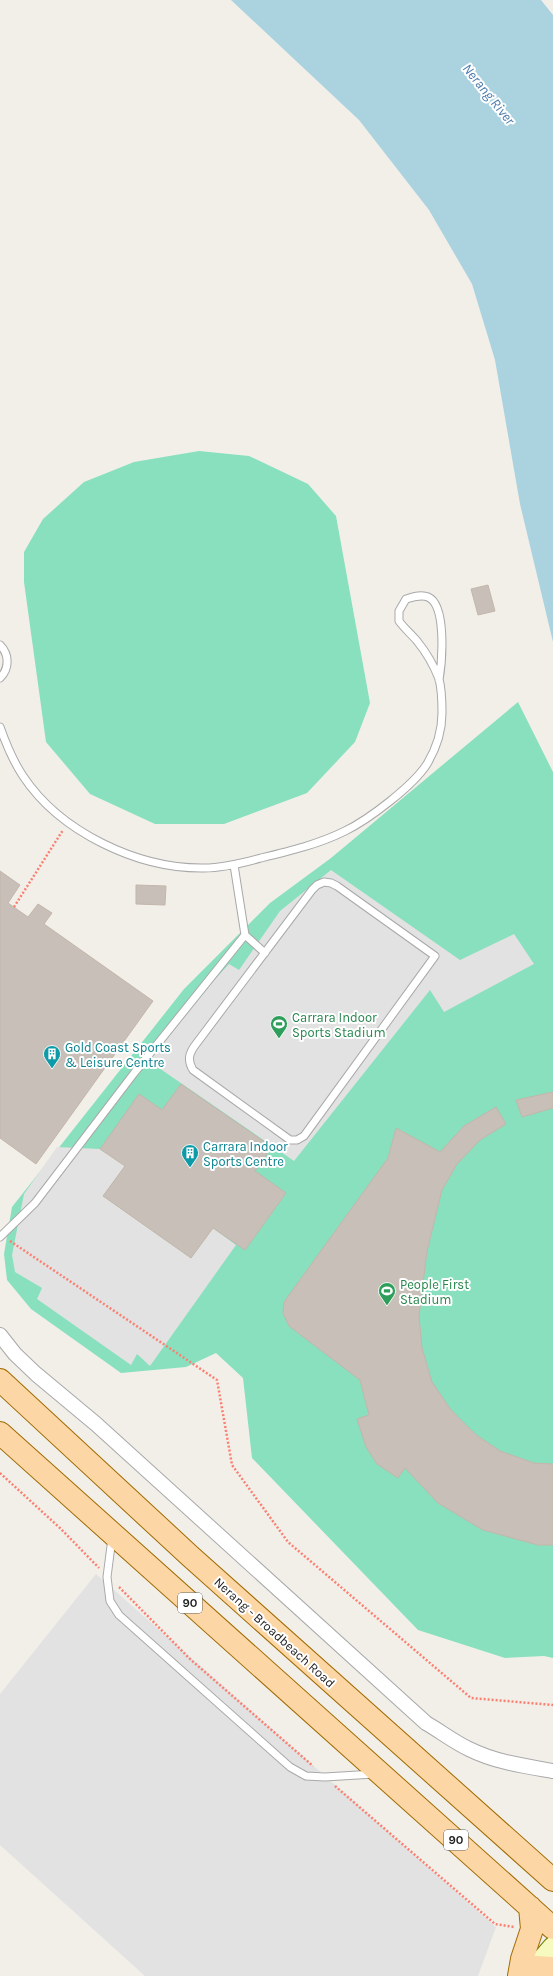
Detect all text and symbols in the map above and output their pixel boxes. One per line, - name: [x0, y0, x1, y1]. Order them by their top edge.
- water label: Nerang River: [459, 60, 519, 129]
- place label: Carrara Indoor Sports Stadium: [292, 1010, 386, 1040]
- sports icon: Carrara Indoor Sports Stadium: [269, 1014, 289, 1039]
- place label: Gold Coast Sports & Leisure Centre: [65, 1040, 171, 1070]
- building icon: Gold Coast Sports & Leisure Centre: [42, 1044, 62, 1069]
- place label: Carrara Indoor Sports Centre: [203, 1139, 288, 1169]
- building icon: Carrara Indoor Sports Centre: [180, 1143, 200, 1168]
- place label: People First Stadium: [400, 1277, 469, 1307]
- sports icon: People First Stadium: [377, 1281, 397, 1306]
- street label: Nerang - Broadbeach Road: [211, 1574, 338, 1691]
- road number: 90: [178, 1593, 202, 1613]
- road number: 90: [444, 1830, 468, 1850]

